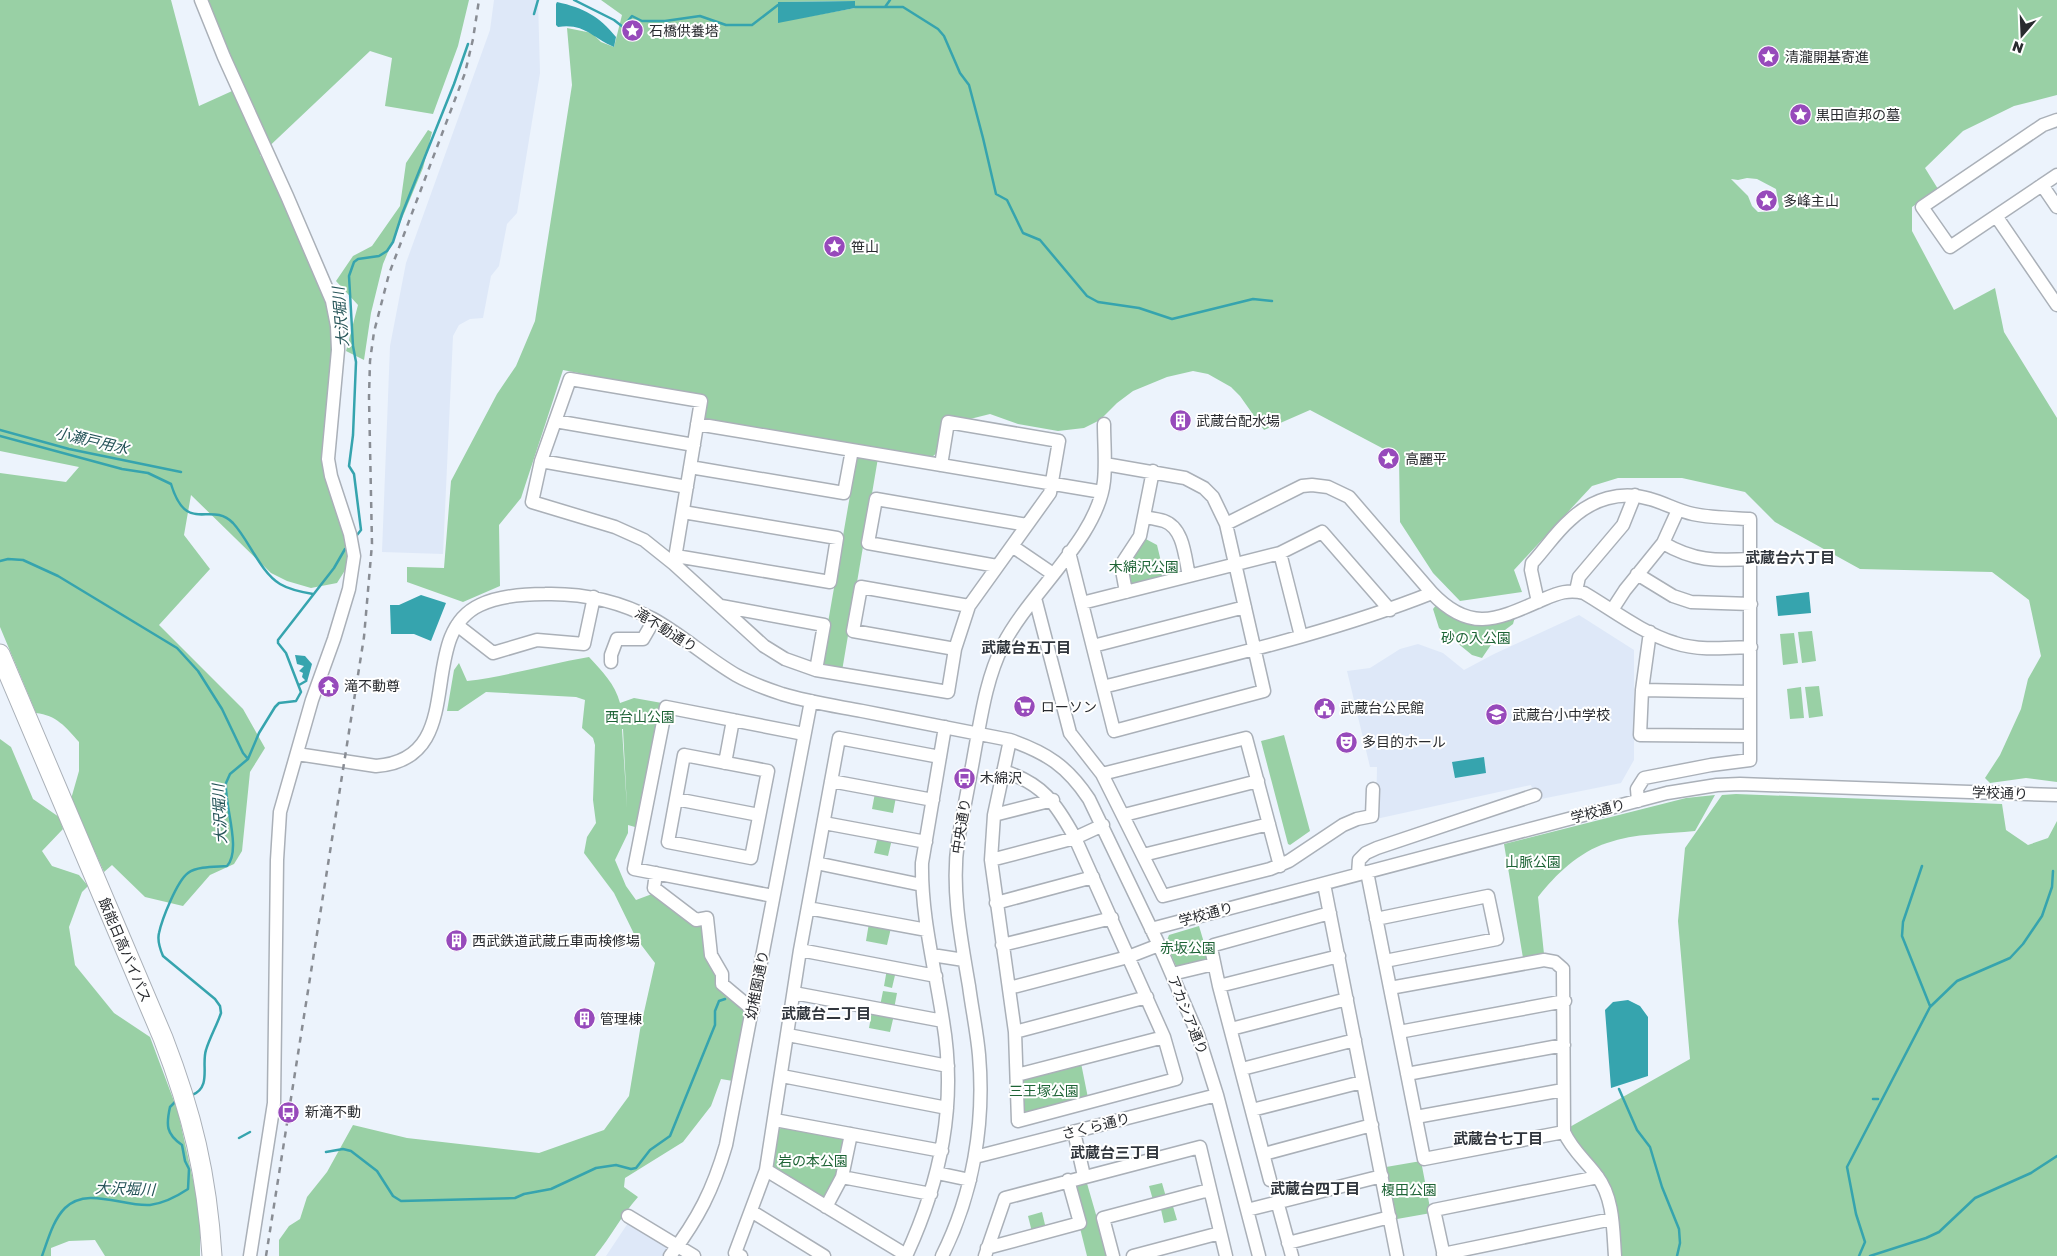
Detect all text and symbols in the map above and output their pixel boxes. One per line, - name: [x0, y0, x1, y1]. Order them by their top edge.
- north arrow: [1997, 10, 2047, 60]
- place icon: 石橋供養塔: [621, 19, 645, 43]
- place label: 石橋供養塔: [649, 22, 719, 39]
- text: N: [2010, 38, 2025, 58]
- place icon: 清瀧開基寄進: [1757, 45, 1781, 69]
- place label: 清瀧開基寄進: [1785, 48, 1869, 65]
- place icon: 黒田直邦の墓: [1788, 103, 1812, 127]
- place label: 黒田直邦の墓: [1816, 106, 1900, 123]
- place icon: 多峰主山: [1755, 189, 1779, 213]
- place label: 多峰主山: [1783, 192, 1839, 209]
- place icon: 笹山: [823, 235, 847, 259]
- place label: 笹山: [851, 238, 879, 255]
- water label: 大沢堀川: [328, 284, 352, 348]
- building icon: 武蔵台配水場: [1168, 409, 1192, 433]
- place label: 武蔵台配水場: [1196, 412, 1280, 429]
- water label: 小瀬戸用水: [54, 423, 133, 458]
- place icon: 高麗平: [1377, 447, 1401, 471]
- place label: 高麗平: [1405, 450, 1447, 467]
- district label: 武蔵台六丁目: [1745, 548, 1835, 566]
- park label: 木綿沢公園: [1109, 558, 1179, 575]
- street label: 滝不動通り: [632, 604, 700, 655]
- park label: 砂の入公園: [1441, 629, 1511, 646]
- district label: 武蔵台五丁目: [981, 638, 1071, 656]
- temple icon: 滝不動尊: [316, 674, 340, 698]
- place label: 滝不動尊: [344, 677, 400, 694]
- supermarket icon: ローソン: [1013, 695, 1037, 719]
- public building icon: 武蔵台公民館: [1312, 696, 1336, 720]
- place label: ローソン: [1041, 698, 1097, 715]
- place label: 武蔵台公民館: [1340, 699, 1424, 716]
- school or university icon: 武蔵台小中学校: [1484, 703, 1508, 727]
- place label: 武蔵台小中学校: [1512, 706, 1610, 723]
- park label: 西台山公園: [605, 708, 675, 725]
- theatre icon: 多目的ホール: [1334, 730, 1358, 754]
- place label: 多目的ホール: [1362, 733, 1446, 750]
- bus stop icon: 木綿沢: [952, 766, 976, 790]
- place label: 木綿沢: [980, 769, 1022, 786]
- water label: 大沢堀川: [208, 782, 230, 844]
- street label: 学校通り: [1972, 783, 2028, 802]
- street label: 学校通り: [1569, 795, 1627, 826]
- street label: 中央通り: [948, 797, 973, 855]
- park label: 山脈公園: [1505, 853, 1561, 870]
- street label: 飯能日高バイパス: [96, 895, 155, 1005]
- street label: 学校通り: [1177, 898, 1235, 929]
- building icon: 西武鉄道武蔵丘車両検修場: [444, 929, 468, 953]
- place label: 西武鉄道武蔵丘車両検修場: [472, 932, 640, 949]
- park label: 赤坂公園: [1160, 939, 1216, 956]
- street label: 幼稚園通り: [741, 949, 772, 1021]
- street label: アカシア通り: [1165, 973, 1212, 1057]
- district label: 武蔵台二丁目: [781, 1004, 871, 1022]
- building icon: 管理棟: [572, 1007, 596, 1031]
- place label: 管理棟: [600, 1010, 642, 1027]
- park label: 三王塚公園: [1009, 1082, 1079, 1099]
- bus stop icon: 新滝不動: [277, 1100, 301, 1124]
- place label: 新滝不動: [305, 1103, 361, 1120]
- street label: さくら通り: [1060, 1109, 1132, 1142]
- district label: 武蔵台七丁目: [1453, 1129, 1543, 1147]
- district label: 武蔵台三丁目: [1070, 1143, 1160, 1161]
- park label: 岩の本公園: [778, 1152, 848, 1169]
- water label: 大沢堀川: [95, 1178, 157, 1198]
- district label: 武蔵台四丁目: [1270, 1179, 1360, 1197]
- park label: 榎田公園: [1381, 1181, 1437, 1198]

